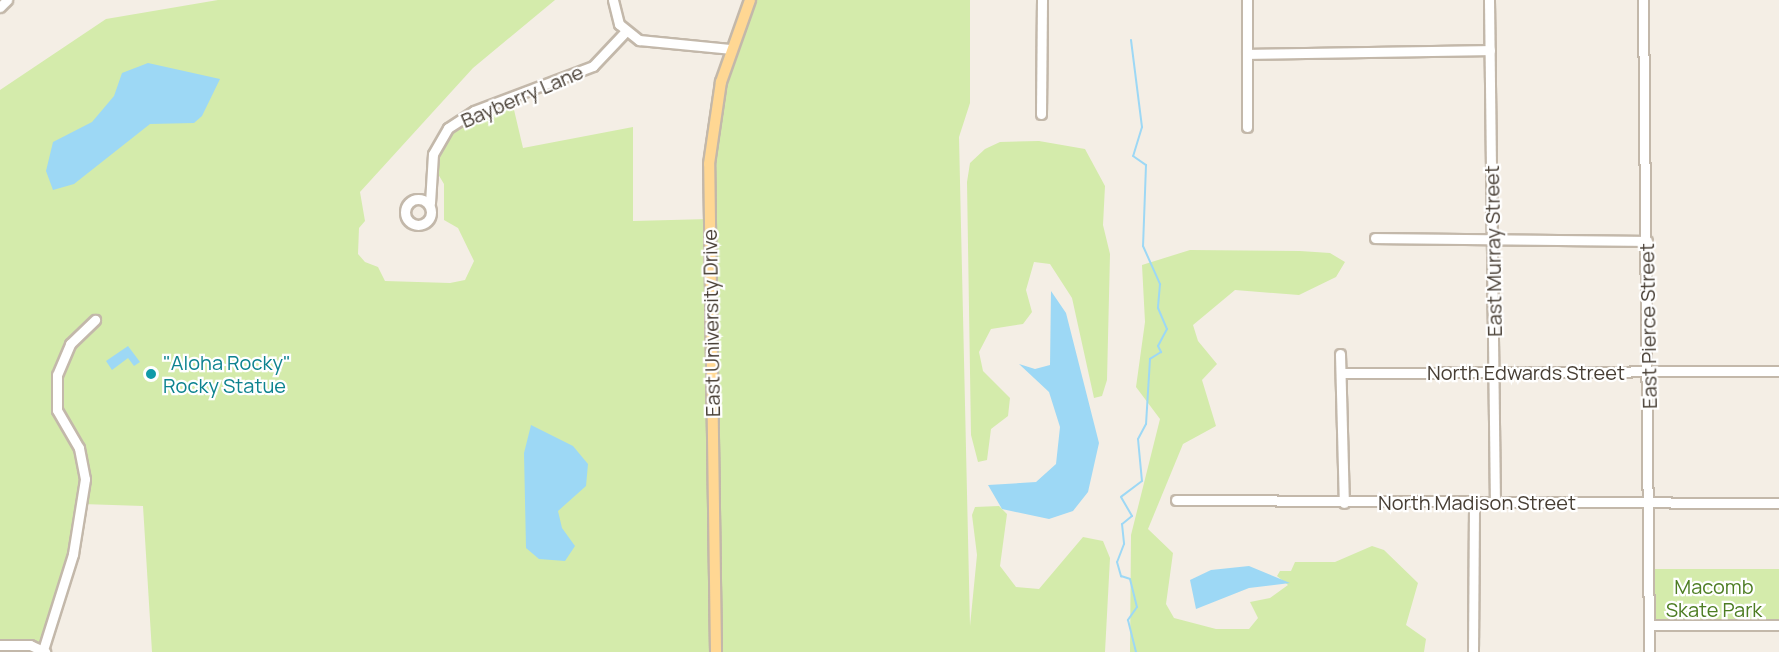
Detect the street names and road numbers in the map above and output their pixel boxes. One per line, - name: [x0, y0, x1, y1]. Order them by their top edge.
- street label: Bayberry Lane: [457, 59, 587, 133]
- street label: East Murray Street: [1480, 165, 1506, 337]
- street label: East University Drive: [697, 229, 725, 417]
- street label: East Pierce Street: [1635, 243, 1661, 409]
- street label: North Edwards Street: [1427, 360, 1625, 384]
- street label: North Madison Street: [1378, 490, 1576, 514]

